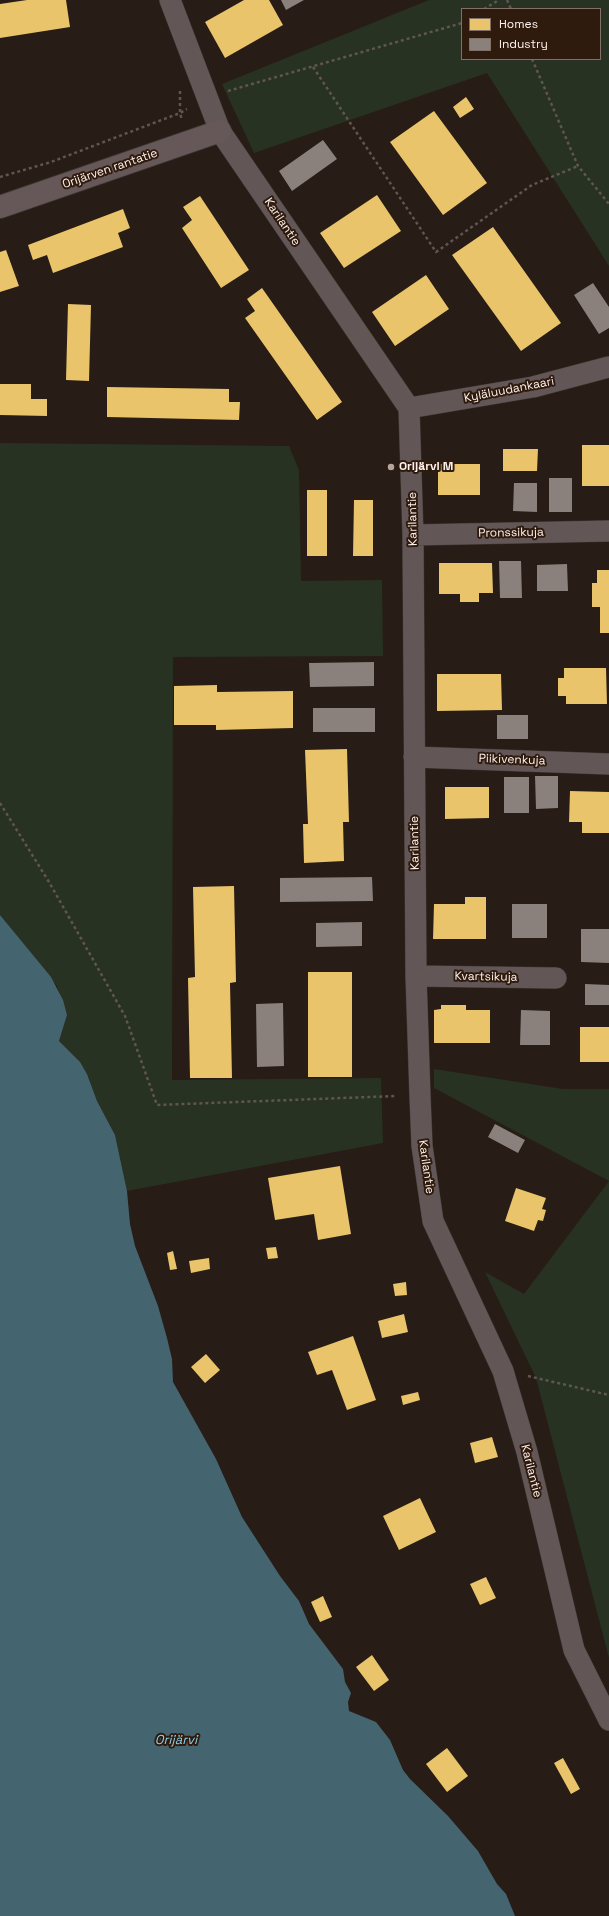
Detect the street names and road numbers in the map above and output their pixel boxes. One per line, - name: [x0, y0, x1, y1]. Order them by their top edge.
- street label: Orijärven rantatie: [61, 146, 159, 192]
- street label: Karilantie: [261, 195, 303, 249]
- street label: Kyläluudankaari: [463, 374, 555, 406]
- street label: Karilantie: [405, 492, 421, 546]
- street label: Pronssikuja: [478, 525, 544, 541]
- street label: Piikivenkuja: [478, 752, 546, 768]
- street label: Karilantie: [407, 816, 423, 870]
- street label: Kvartsikuja: [454, 969, 518, 985]
- street label: Karilantie: [415, 1139, 437, 1195]
- street label: Karilantie: [517, 1443, 545, 1499]

